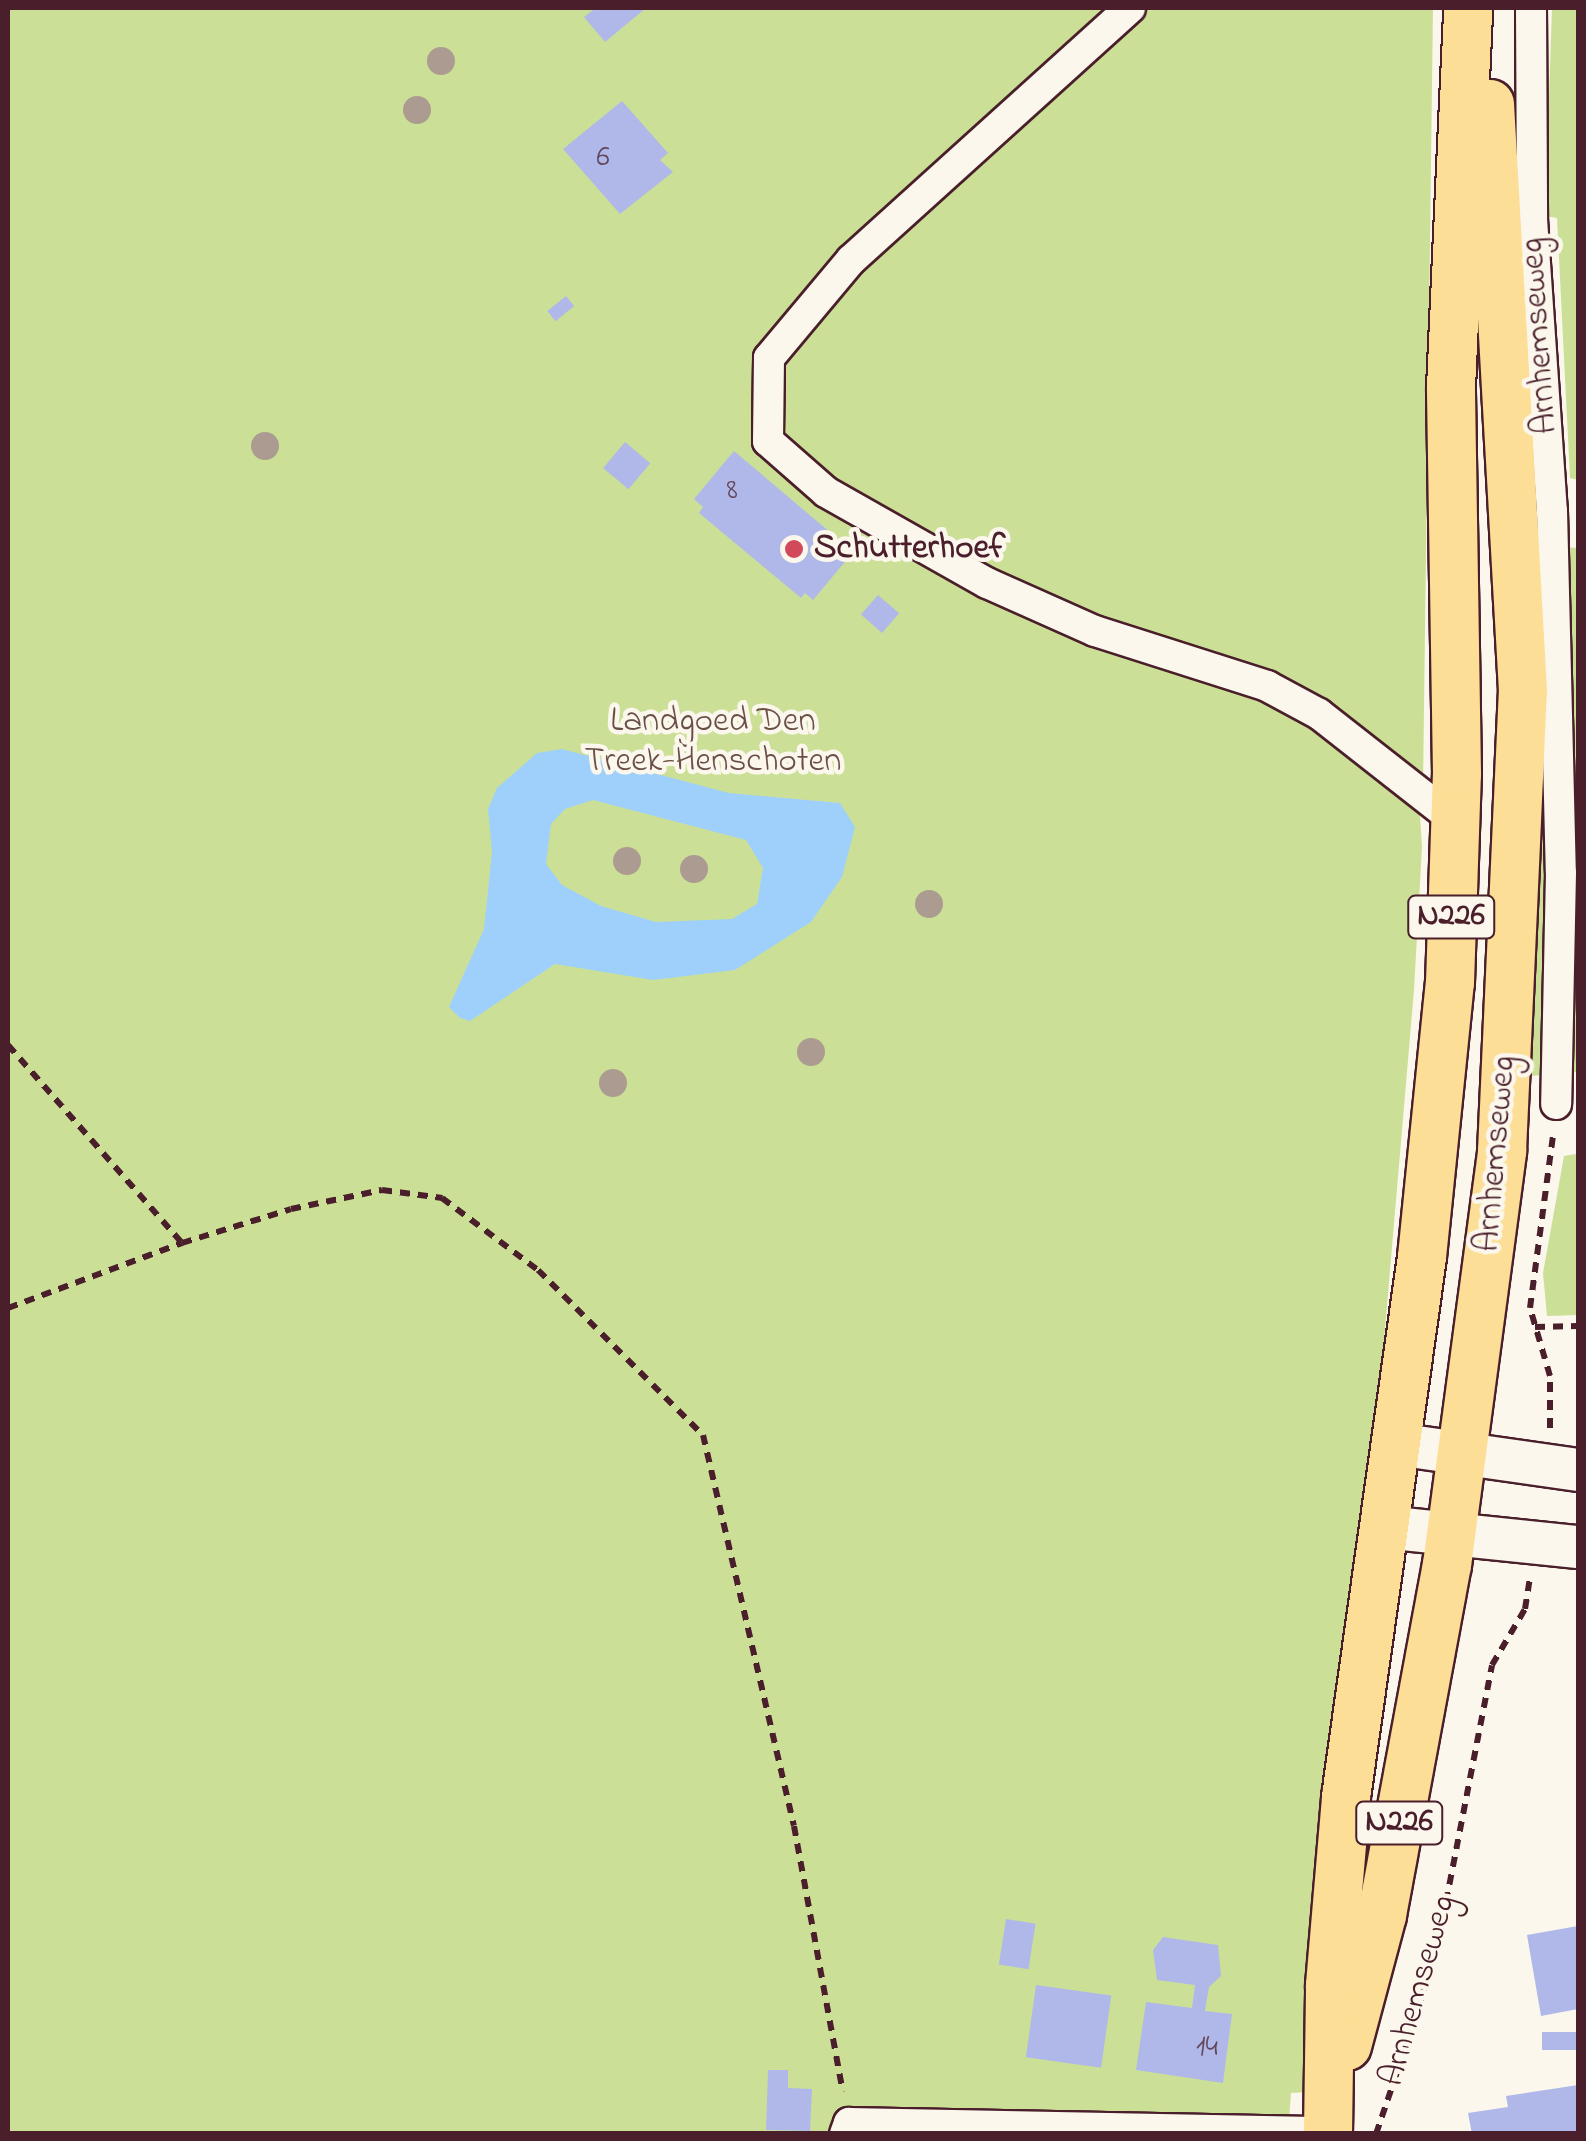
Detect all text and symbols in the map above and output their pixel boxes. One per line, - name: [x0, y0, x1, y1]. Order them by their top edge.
- house number: 6: [596, 140, 610, 176]
- street label: Arnhemseweg: [1512, 236, 1568, 436]
- house number: 8: [726, 473, 738, 509]
- place label: Schutterhoef: [814, 528, 1005, 570]
- marker: Schutterhoef: [783, 538, 805, 560]
- park label: Landgoed Den Treek-Henschoten: [585, 701, 841, 783]
- road number: N226: [1406, 890, 1496, 944]
- street label: Arnhemseweg: [1467, 1054, 1527, 1254]
- road number: N226: [1354, 1796, 1444, 1850]
- street label: Arnhemseweg: [1372, 1891, 1466, 2091]
- house number: 14: [1196, 2030, 1218, 2066]

